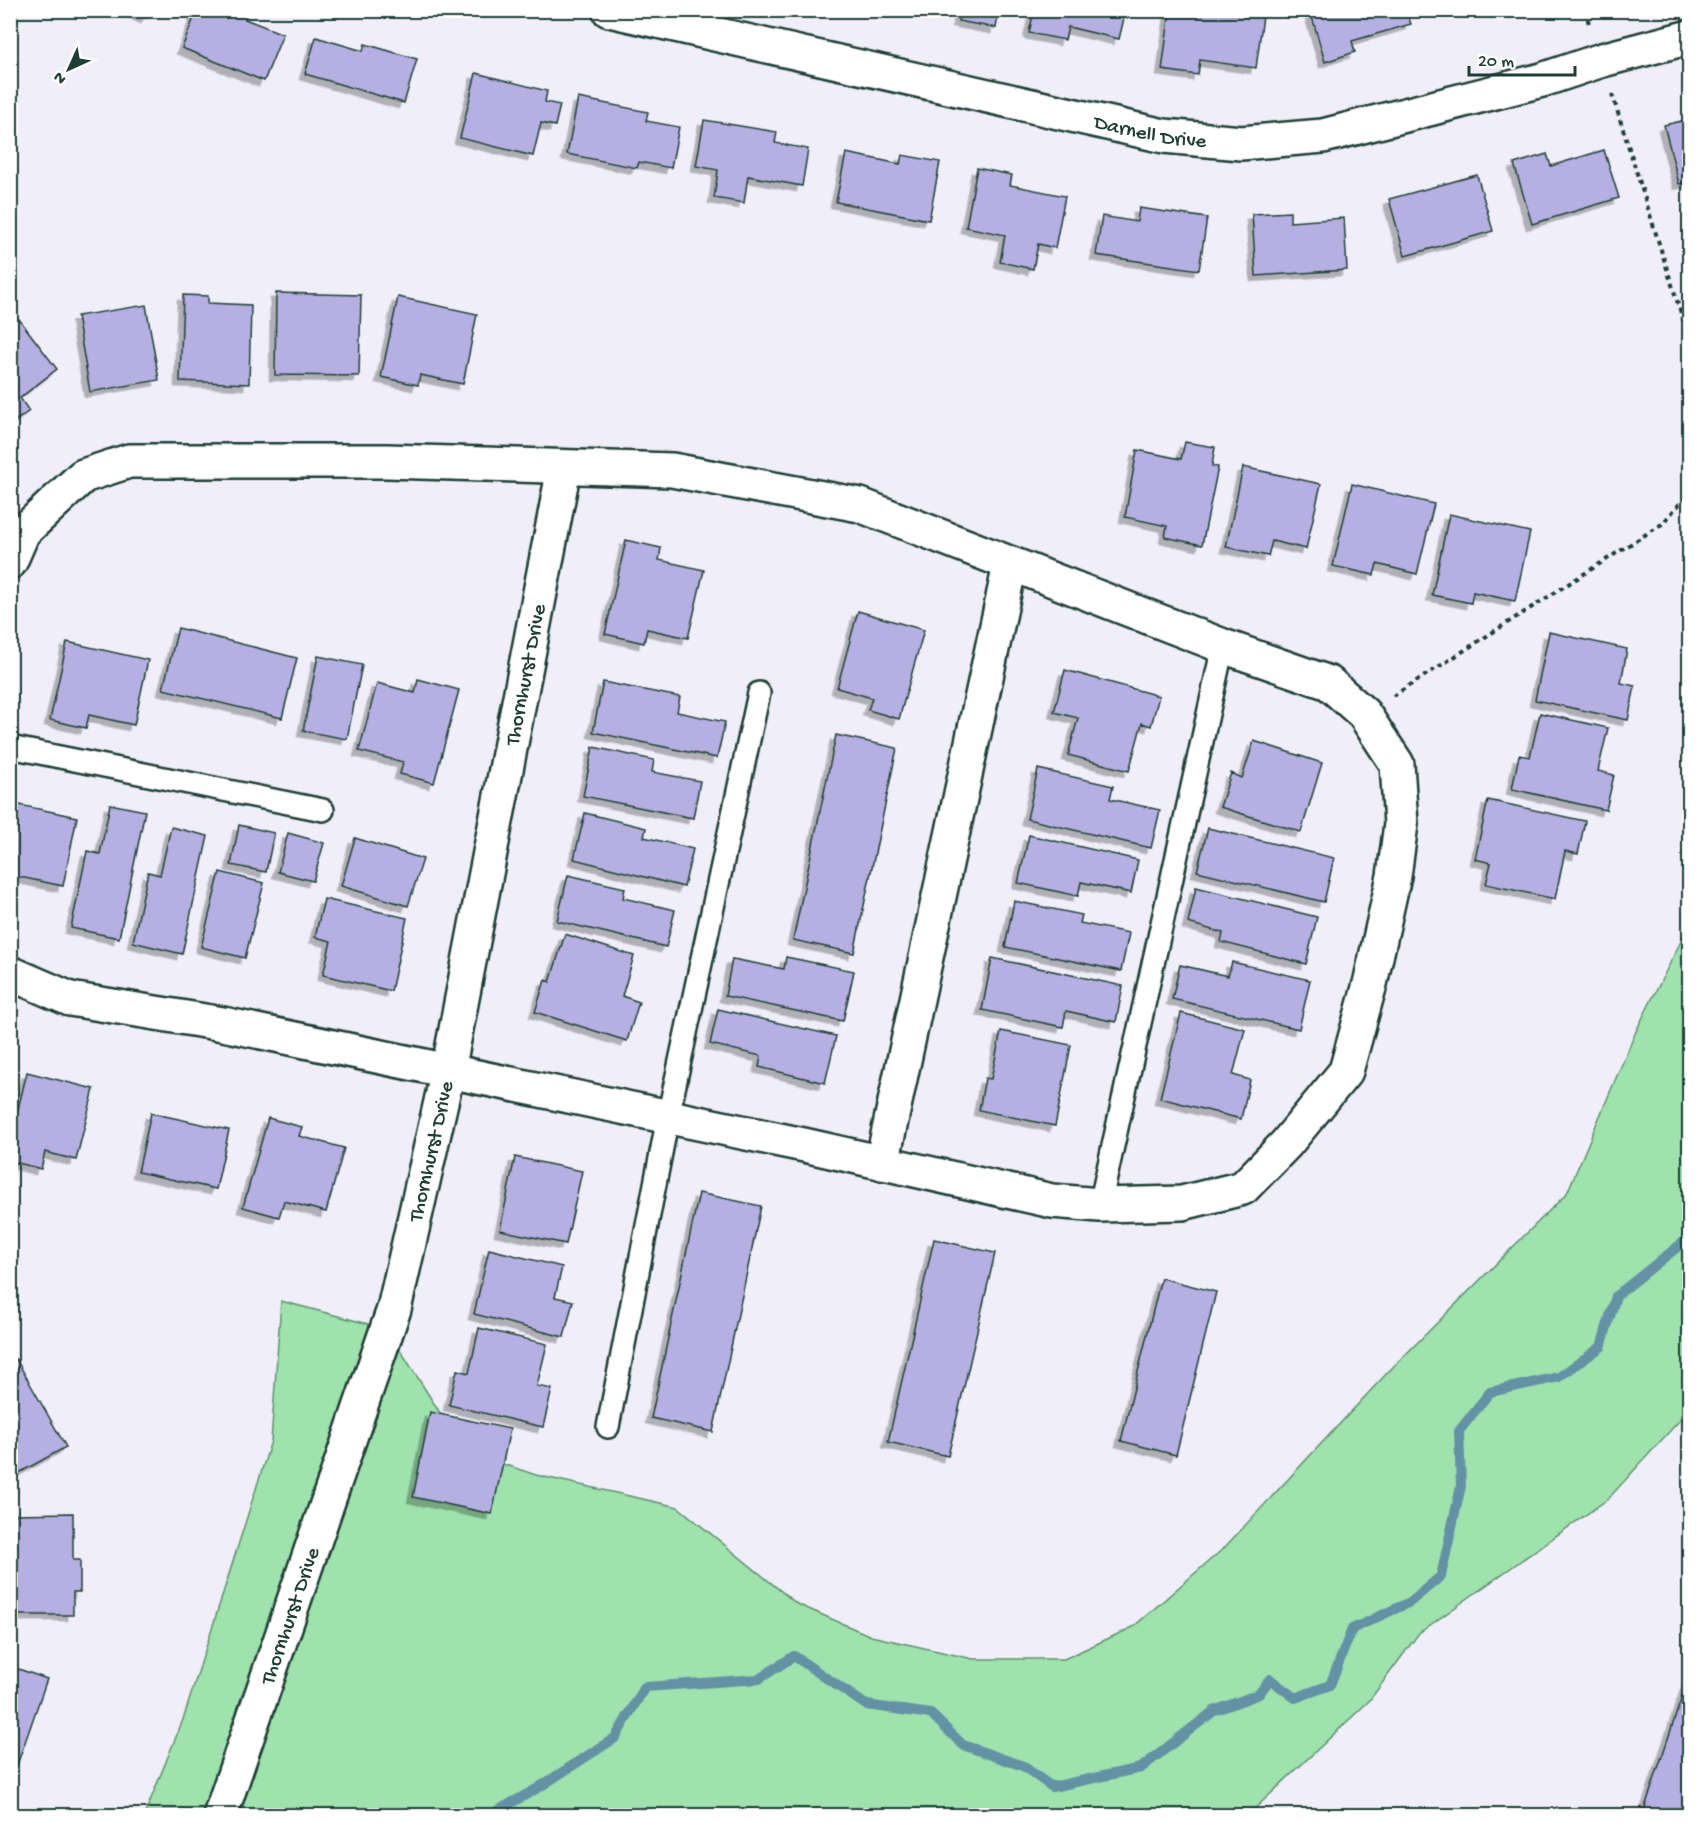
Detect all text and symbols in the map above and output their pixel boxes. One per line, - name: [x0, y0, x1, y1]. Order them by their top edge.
- north arrow: [39, 39, 99, 99]
- scale bar: [1469, 39, 1576, 77]
- text: 20 m: [1478, 52, 1514, 73]
- text: N: [50, 66, 71, 88]
- street label: Darnell Drive: [1089, 111, 1209, 156]
- street label: Thornhurst Drive: [502, 601, 554, 749]
- street label: Thornhurst Drive: [405, 1078, 462, 1225]
- street label: Thornhurst Drive: [257, 1544, 328, 1689]

